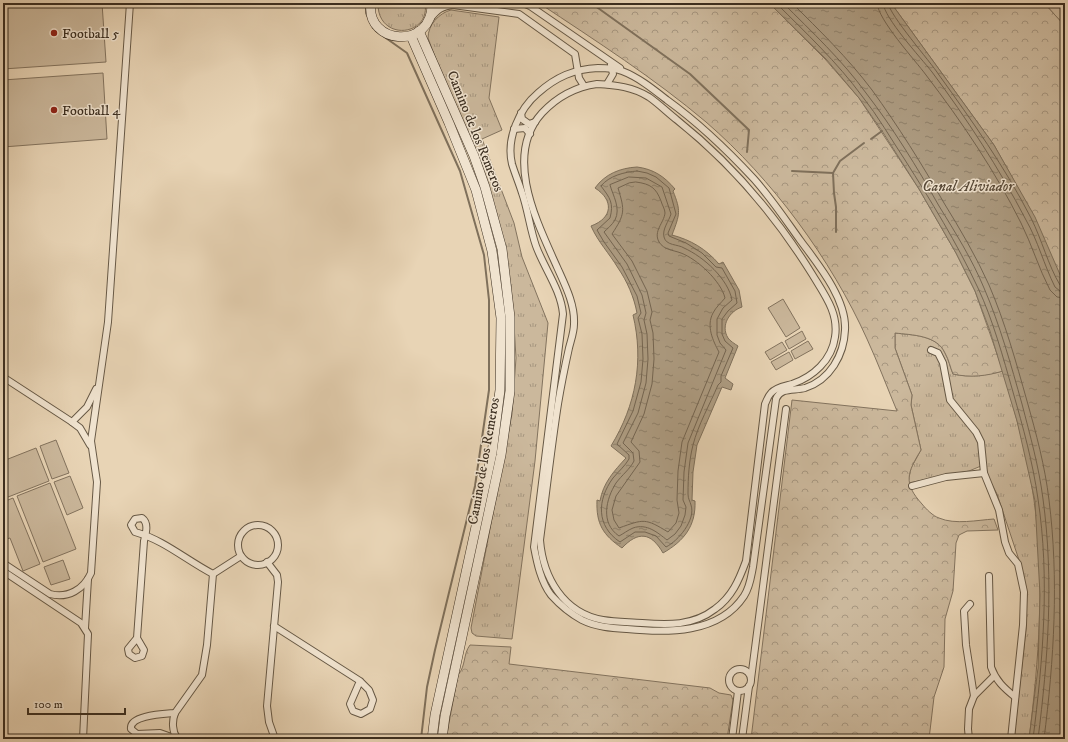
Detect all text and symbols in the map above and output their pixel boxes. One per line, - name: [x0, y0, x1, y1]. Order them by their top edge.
- place label: Football 5: [62, 25, 119, 43]
- marker: Football 5: [49, 28, 59, 38]
- street label: Camino de los Remeros: [443, 68, 508, 195]
- place label: Football 4: [62, 102, 121, 120]
- marker: Football 4: [49, 105, 59, 115]
- water label: Canal Aliviador: [922, 177, 1015, 196]
- street label: Camino de los Remeros: [464, 396, 504, 526]
- scale bar: [28, 690, 125, 716]
- text: 100 m: [34, 697, 63, 712]

